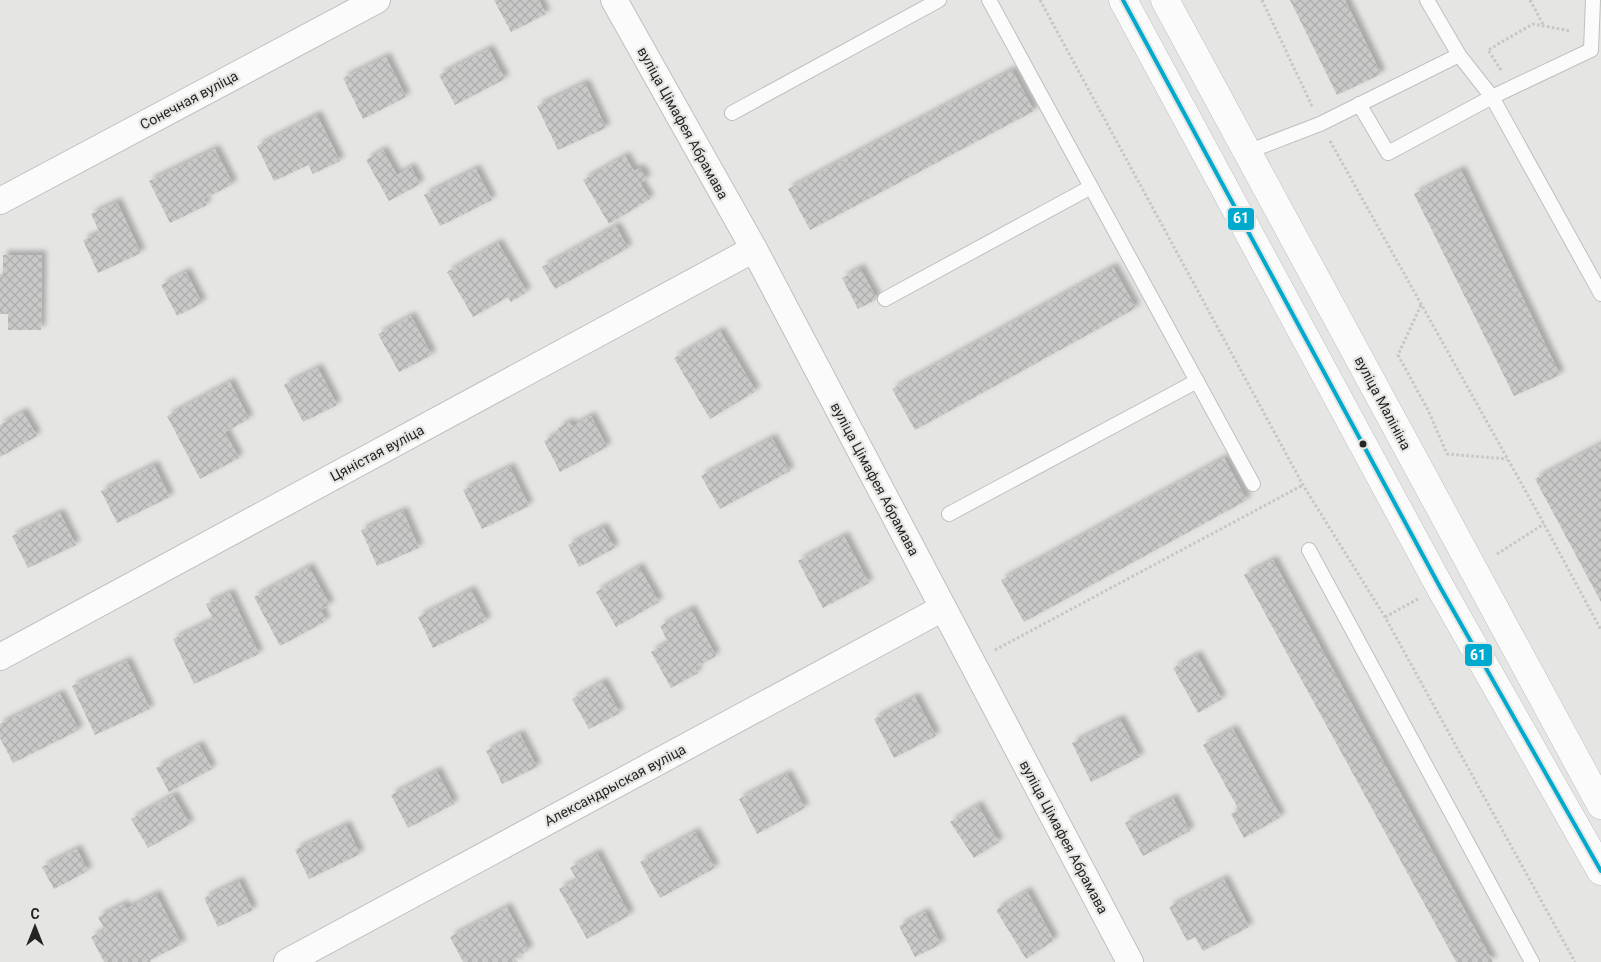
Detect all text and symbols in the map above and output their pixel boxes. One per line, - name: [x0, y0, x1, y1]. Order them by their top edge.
- street label: вуліца Цімафея Абрамава: [634, 44, 732, 202]
- street label: Сонечная вуліца: [137, 67, 241, 133]
- line badge: 61: [1227, 207, 1255, 231]
- text: 61: [1233, 210, 1249, 226]
- street label: вуліца Малініна: [1352, 353, 1414, 453]
- street label: вуліца Цімафея Абрамава: [828, 400, 922, 558]
- street label: Цяністая вуліца: [327, 422, 427, 484]
- unlabelled marker: [1358, 439, 1368, 449]
- line badge: 61: [1464, 643, 1493, 667]
- text: 61: [1470, 647, 1486, 663]
- street label: Александрыская вуліца: [542, 741, 688, 829]
- street label: вуліца Цімафея Абрамава: [1017, 758, 1111, 916]
- north arrow: [10, 902, 60, 952]
- text: С: [30, 906, 40, 922]

